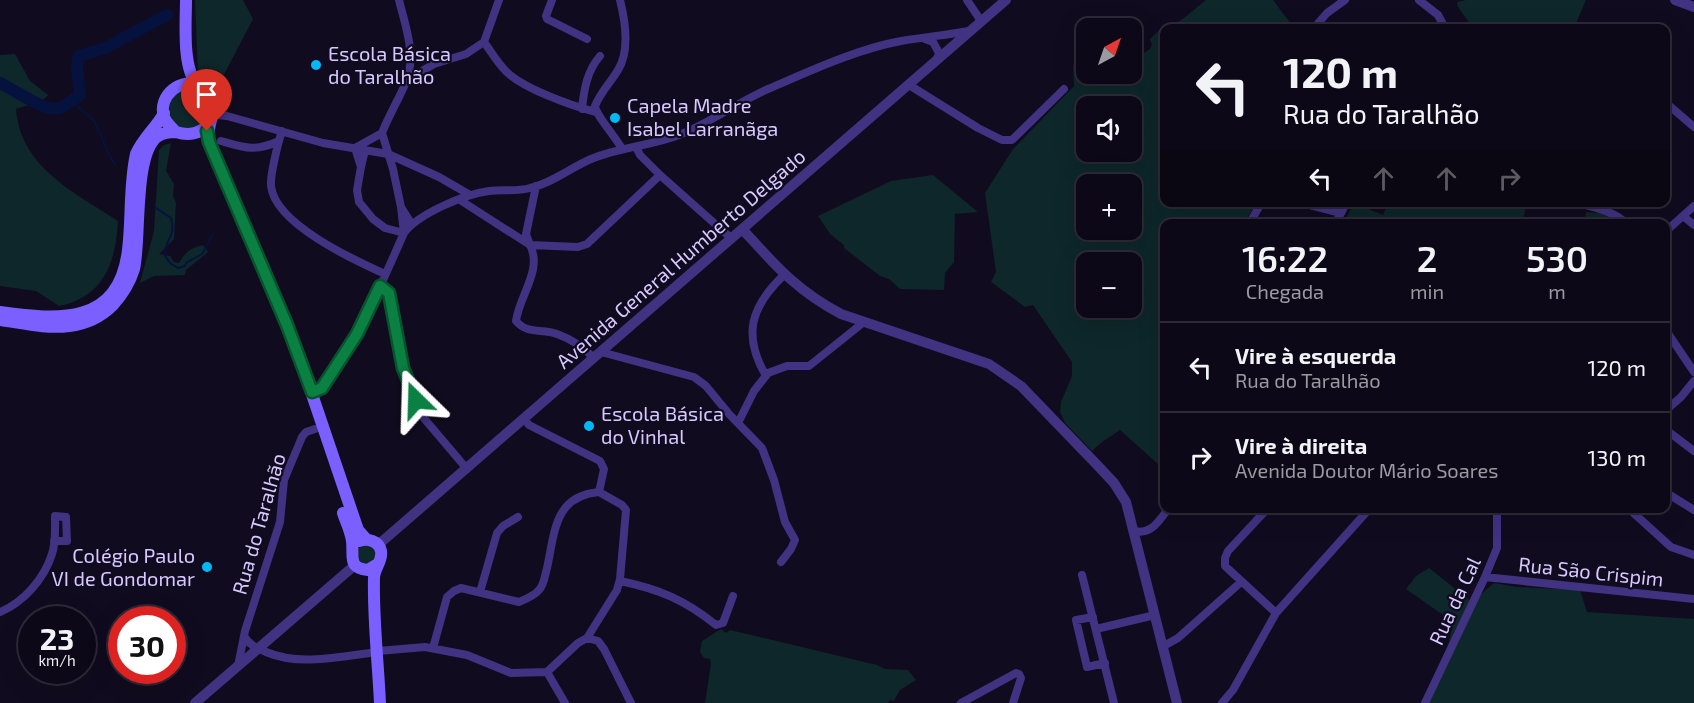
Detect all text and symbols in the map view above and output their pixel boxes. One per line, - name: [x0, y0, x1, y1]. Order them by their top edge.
- north arrow: [1076, 18, 1142, 84]
- map controls: [1076, 18, 1142, 318]
- place label: Escola Básica do Taralhão: [328, 41, 451, 88]
- text: 120 m: [1283, 46, 1398, 96]
- icon: left: [1184, 48, 1262, 126]
- marker: Escola Básica do Taralhão: [309, 58, 323, 72]
- pin: [181, 69, 232, 131]
- icon: arrive: [190, 78, 223, 111]
- place label: Capela Madre Isabel Larranãga: [627, 93, 778, 140]
- button: sound: [1076, 96, 1142, 162]
- text: Rua do Taralhão: [1283, 97, 1480, 129]
- marker: Capela Madre Isabel Larranãga: [608, 111, 622, 125]
- street label: Avenida General Humberto Delgado: [551, 144, 810, 373]
- icon: left: [1304, 162, 1337, 195]
- icon: ahead: [1367, 162, 1400, 195]
- icon: ahead: [1430, 162, 1463, 195]
- icon: right: [1493, 162, 1526, 195]
- button: +: [1076, 174, 1142, 240]
- text: 16:22: [1242, 236, 1328, 279]
- text: 2: [1417, 236, 1437, 279]
- text: 530: [1526, 236, 1588, 279]
- button: −: [1076, 252, 1142, 318]
- text: Chegada: [1246, 279, 1324, 303]
- text: min: [1410, 279, 1444, 303]
- text: m: [1548, 279, 1566, 303]
- text: Vire à esquerda: [1235, 342, 1396, 368]
- icon: left: [1184, 351, 1217, 384]
- text: 120 m: [1587, 354, 1646, 380]
- position arrow: [384, 368, 448, 432]
- text: Rua do Taralhão: [1235, 368, 1381, 392]
- place label: Escola Básica do Vinhal: [601, 401, 724, 448]
- marker: Escola Básica do Vinhal: [582, 419, 596, 433]
- text: Vire à direita: [1235, 432, 1367, 458]
- icon: right: [1184, 441, 1217, 474]
- text: 130 m: [1588, 444, 1646, 470]
- street label: Rua do Taralhão: [226, 450, 290, 597]
- text: Avenida Doutor Mário Soares: [1235, 458, 1498, 482]
- place label: Colégio Paulo VI de Gondomar: [52, 543, 195, 590]
- street label: Rua São Crispim: [1517, 551, 1665, 591]
- street label: Rua da Cal: [1423, 553, 1485, 648]
- marker: Colégio Paulo VI de Gondomar: [200, 560, 214, 574]
- speed limit sign: 30: [108, 606, 186, 684]
- text: 23: [40, 620, 74, 656]
- text: km/h: [38, 651, 76, 669]

